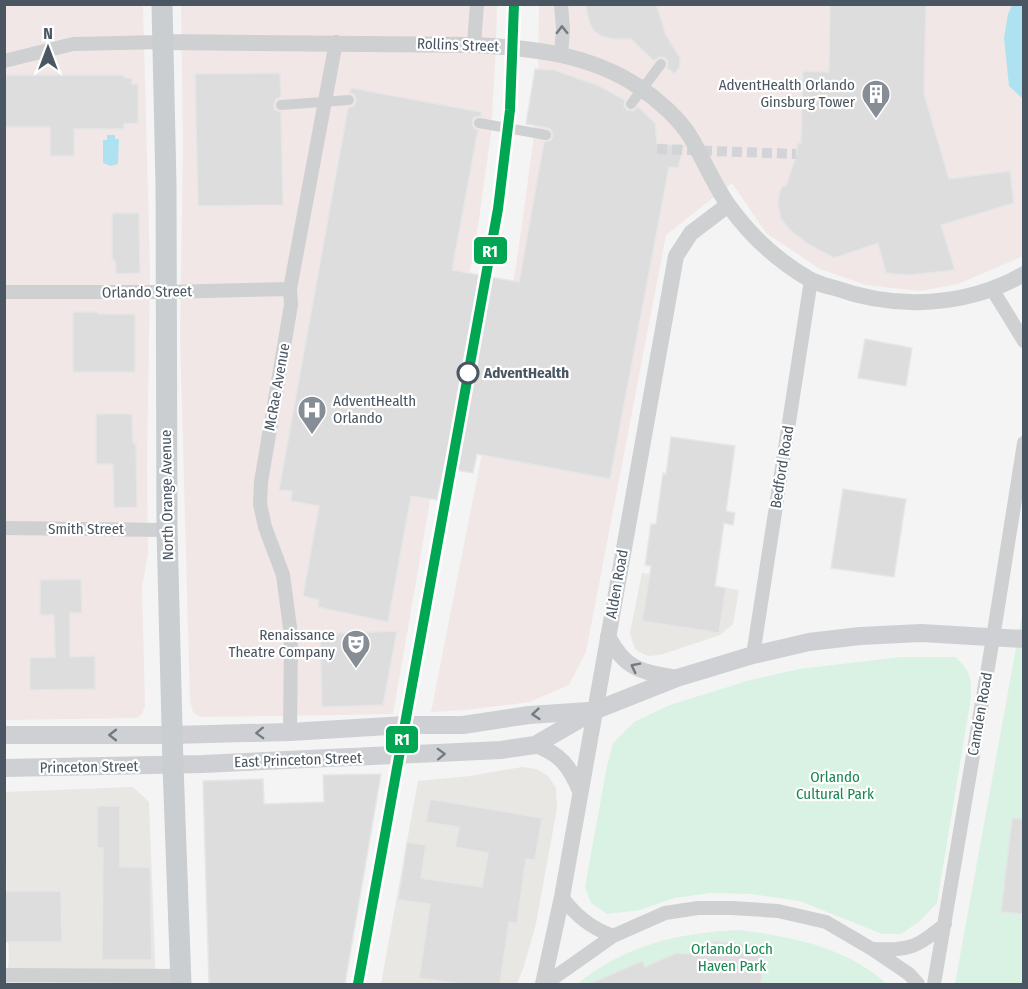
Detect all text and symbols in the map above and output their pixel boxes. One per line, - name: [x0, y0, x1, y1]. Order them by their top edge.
- north arrow: [18, 18, 78, 78]
- text: N: [43, 24, 53, 43]
- one-way arrow: [556, 25, 568, 34]
- street label: Rollins Street: [417, 35, 500, 55]
- place label: AdventHealth Orlando Ginsburg Tower: [719, 76, 856, 111]
- building icon: AdventHealth Orlando Ginsburg Tower: [860, 78, 892, 120]
- line badge: R1: [473, 236, 508, 265]
- text: R1: [482, 242, 498, 261]
- street label: Orlando Street: [102, 282, 192, 302]
- street label: McRae Avenue: [260, 342, 294, 432]
- marker: AdventHealth: [457, 362, 479, 384]
- place label: AdventHealth: [483, 364, 569, 382]
- place label: AdventHealth Orlando: [333, 392, 416, 427]
- hospital icon: AdventHealth Orlando: [296, 394, 328, 436]
- street label: Bedford Road: [767, 424, 797, 510]
- street label: North Orange Avenue: [157, 429, 177, 561]
- street label: Smith Street: [48, 520, 124, 538]
- street label: Alden Road: [602, 548, 632, 620]
- place label: Renaissance Theatre Company: [228, 626, 335, 661]
- theatre icon: Renaissance Theatre Company: [340, 628, 372, 670]
- one-way arrow: [631, 663, 642, 675]
- street label: Camden Road: [964, 671, 996, 757]
- one-way arrow: [531, 708, 540, 721]
- line badge: R1: [385, 725, 419, 754]
- one-way arrow: [256, 726, 265, 739]
- one-way arrow: [109, 729, 118, 741]
- text: R1: [394, 730, 410, 749]
- one-way arrow: [437, 748, 446, 760]
- street label: East Princeton Street: [234, 749, 362, 771]
- street label: Princeton Street: [39, 757, 139, 777]
- park label: Orlando Cultural Park: [796, 768, 874, 803]
- park label: Orlando Loch Haven Park: [691, 940, 773, 975]

